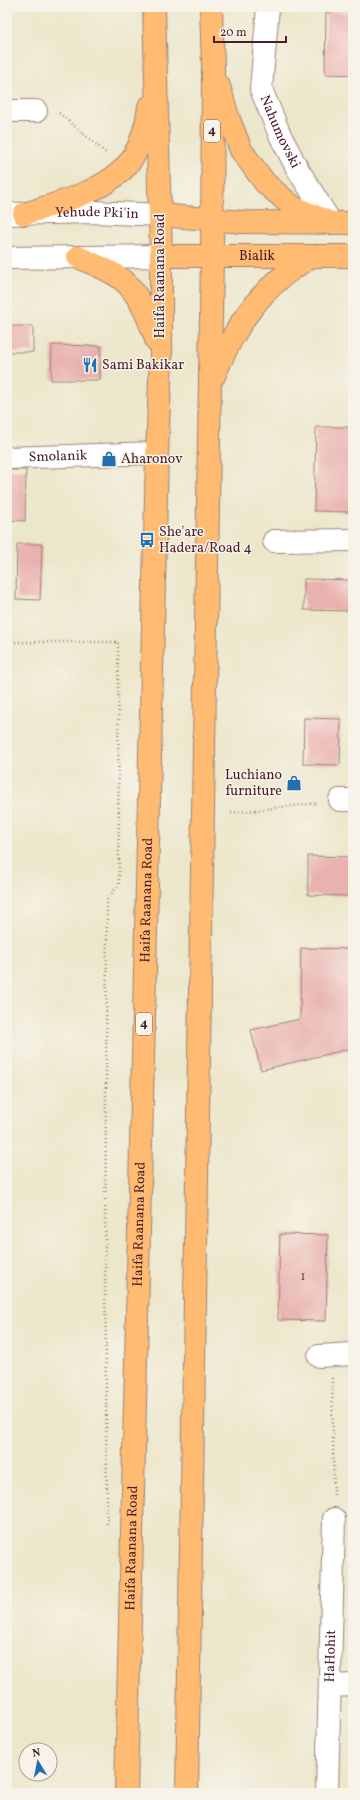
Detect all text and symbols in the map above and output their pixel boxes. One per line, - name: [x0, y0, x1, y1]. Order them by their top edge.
- scale bar: [214, 18, 286, 44]
- text: 20 m: [220, 25, 247, 41]
- street label: Nahumovski: [255, 92, 305, 172]
- road number: 4: [204, 120, 220, 142]
- street label: Yehude Pki'in: [55, 202, 139, 224]
- street label: Haifa Raanana Road: [151, 213, 170, 338]
- street label: Bialik: [239, 247, 275, 266]
- restaurant icon: Sami Bakikar: [81, 356, 99, 374]
- place label: Sami Bakikar: [102, 356, 184, 375]
- street label: Smolanik: [28, 446, 88, 467]
- shop icon: Aharonov: [100, 450, 118, 468]
- place label: Aharonov: [121, 450, 183, 469]
- place label: She'are Hadera/Road 4: [159, 523, 252, 558]
- bus stop icon: She'are Hadera/Road 4: [138, 531, 156, 549]
- place label: Luchiano furniture: [225, 766, 282, 801]
- shop icon: Luchiano furniture: [285, 774, 303, 792]
- street label: Haifa Raanana Road: [136, 837, 158, 963]
- road number: 4: [136, 1013, 152, 1035]
- street label: Haifa Raanana Road: [128, 1161, 150, 1287]
- house number: 1: [301, 1269, 305, 1285]
- street label: Haifa Raanana Road: [121, 1485, 143, 1611]
- street label: HaHohit: [320, 1629, 341, 1683]
- north arrow: [18, 1742, 58, 1782]
- text: N: [31, 1746, 42, 1762]

